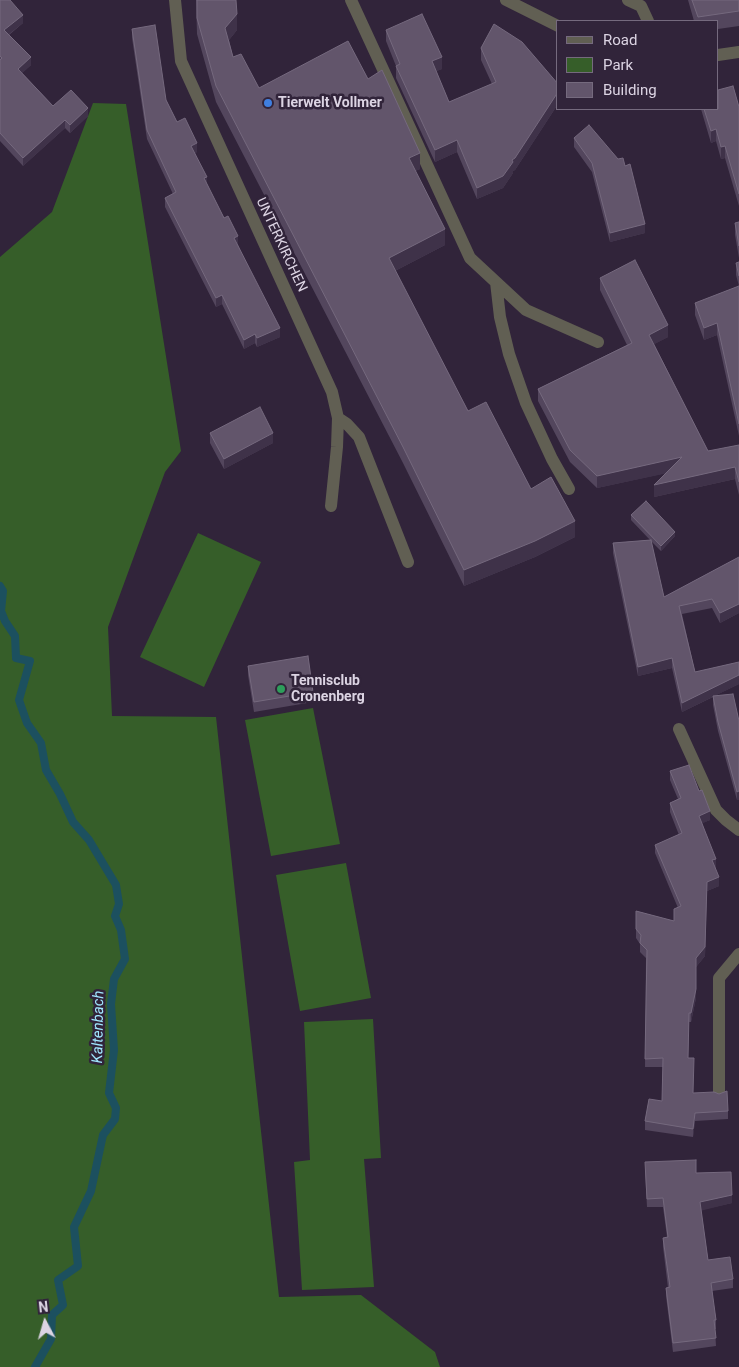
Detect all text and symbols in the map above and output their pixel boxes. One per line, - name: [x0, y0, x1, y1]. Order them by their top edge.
- legend: [556, 20, 719, 110]
- text: Road: [603, 31, 637, 49]
- text: Park: [603, 56, 633, 74]
- text: Building: [603, 81, 657, 99]
- place label: Tierwelt Vollmer: [278, 95, 382, 111]
- marker: Tierwelt Vollmer: [262, 97, 274, 109]
- street label: UNTERKIRCHEN: [252, 195, 310, 295]
- place label: Tennisclub Cronenberg: [291, 673, 365, 706]
- marker: Tennisclub Cronenberg: [275, 683, 287, 695]
- water label: Kaltenbach: [89, 990, 109, 1064]
- north arrow: [20, 1297, 70, 1347]
- text: N: [38, 1299, 49, 1316]

